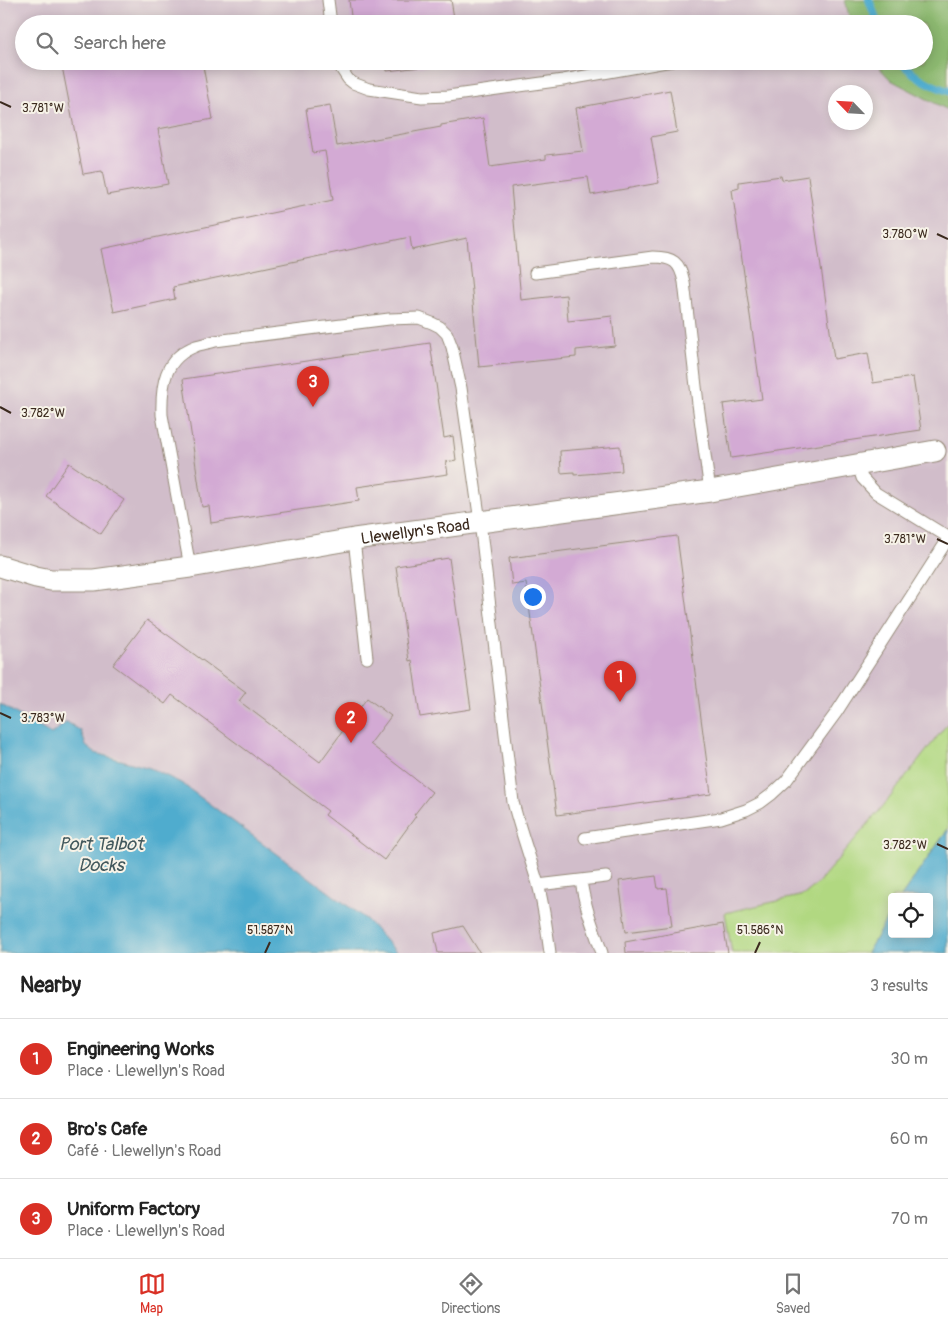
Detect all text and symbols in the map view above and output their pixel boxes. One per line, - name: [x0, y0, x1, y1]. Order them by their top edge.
- search box: [15, 15, 933, 70]
- icon: search: [33, 29, 61, 57]
- text: Search here: [73, 31, 166, 55]
- north arrow: [828, 85, 873, 130]
- text: 3.781°W: [22, 101, 64, 116]
- text: 3.780°W: [882, 227, 928, 242]
- pin: 3: [297, 366, 329, 407]
- text: 3.782°W: [21, 406, 65, 421]
- street label: Llewellyn's Road: [360, 514, 471, 549]
- text: 3.781°W: [884, 532, 926, 547]
- your location: [520, 584, 546, 610]
- pin: 1: [604, 661, 636, 702]
- pin: 2: [335, 702, 367, 743]
- text: 3.783°W: [21, 711, 65, 726]
- water label: Port Talbot Docks: [59, 833, 145, 877]
- text: 3.782°W: [883, 838, 927, 853]
- map controls: [888, 893, 933, 938]
- button: locate: [888, 893, 933, 938]
- text: 51.587°N: [247, 923, 293, 938]
- text: 51.586°N: [737, 923, 783, 938]
- text: Nearby: [20, 972, 81, 999]
- text: 3 results: [870, 976, 928, 996]
- text: Engineering Works: [67, 1037, 214, 1061]
- text: 1: [33, 1049, 39, 1069]
- text: 30 m: [890, 1049, 928, 1069]
- text: Place · Llewellyn's Road: [67, 1061, 225, 1081]
- text: Bro's Cafe: [67, 1117, 147, 1141]
- text: 2: [32, 1129, 40, 1149]
- text: 60 m: [890, 1129, 928, 1149]
- text: Café · Llewellyn's Road: [67, 1141, 221, 1161]
- text: Uniform Factory: [67, 1197, 200, 1221]
- text: 3: [32, 1209, 40, 1229]
- text: 70 m: [891, 1209, 928, 1229]
- text: Place · Llewellyn's Road: [67, 1221, 225, 1241]
- tab: Map: [138, 1270, 166, 1317]
- tab: Directions: [441, 1270, 500, 1317]
- tab: Saved: [776, 1270, 810, 1317]

